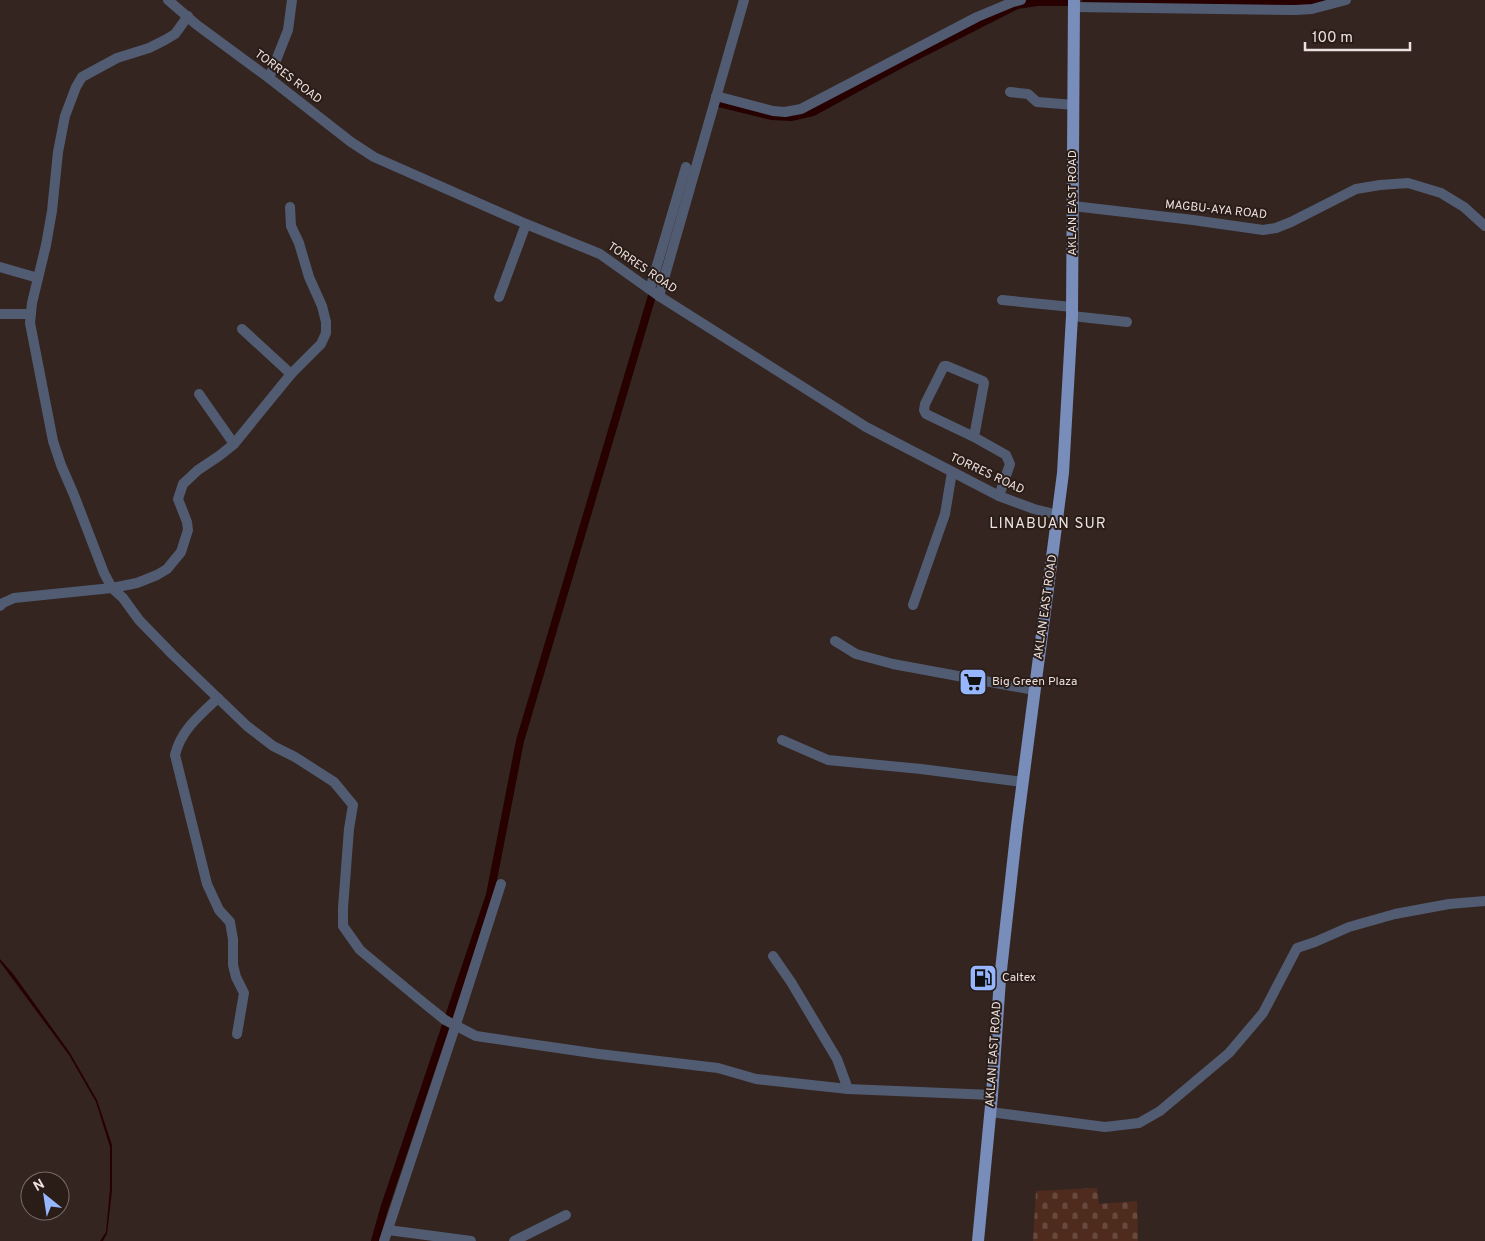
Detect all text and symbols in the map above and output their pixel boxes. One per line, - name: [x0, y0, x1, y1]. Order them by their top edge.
- scale bar: [1305, 20, 1410, 52]
- text: 100 m: [1312, 29, 1353, 48]
- street label: TORRES ROAD: [251, 46, 325, 108]
- street label: AKLAN EAST ROAD: [1065, 150, 1081, 256]
- street label: MAGBU-AYA ROAD: [1164, 197, 1268, 223]
- street label: TORRES ROAD: [604, 239, 680, 297]
- street label: TORRES ROAD: [947, 450, 1027, 498]
- district label: LINABUAN SUR: [989, 515, 1107, 534]
- street label: AKLAN EAST ROAD: [1031, 554, 1061, 660]
- supermarket icon: Big Green Plaza: [958, 667, 988, 697]
- place label: Big Green Plaza: [992, 674, 1077, 690]
- fuel station icon: Caltex: [968, 963, 998, 993]
- place label: Caltex: [1002, 970, 1036, 986]
- street label: AKLAN EAST ROAD: [982, 1001, 1006, 1107]
- north arrow: [20, 1171, 70, 1221]
- text: N: [31, 1176, 48, 1196]

